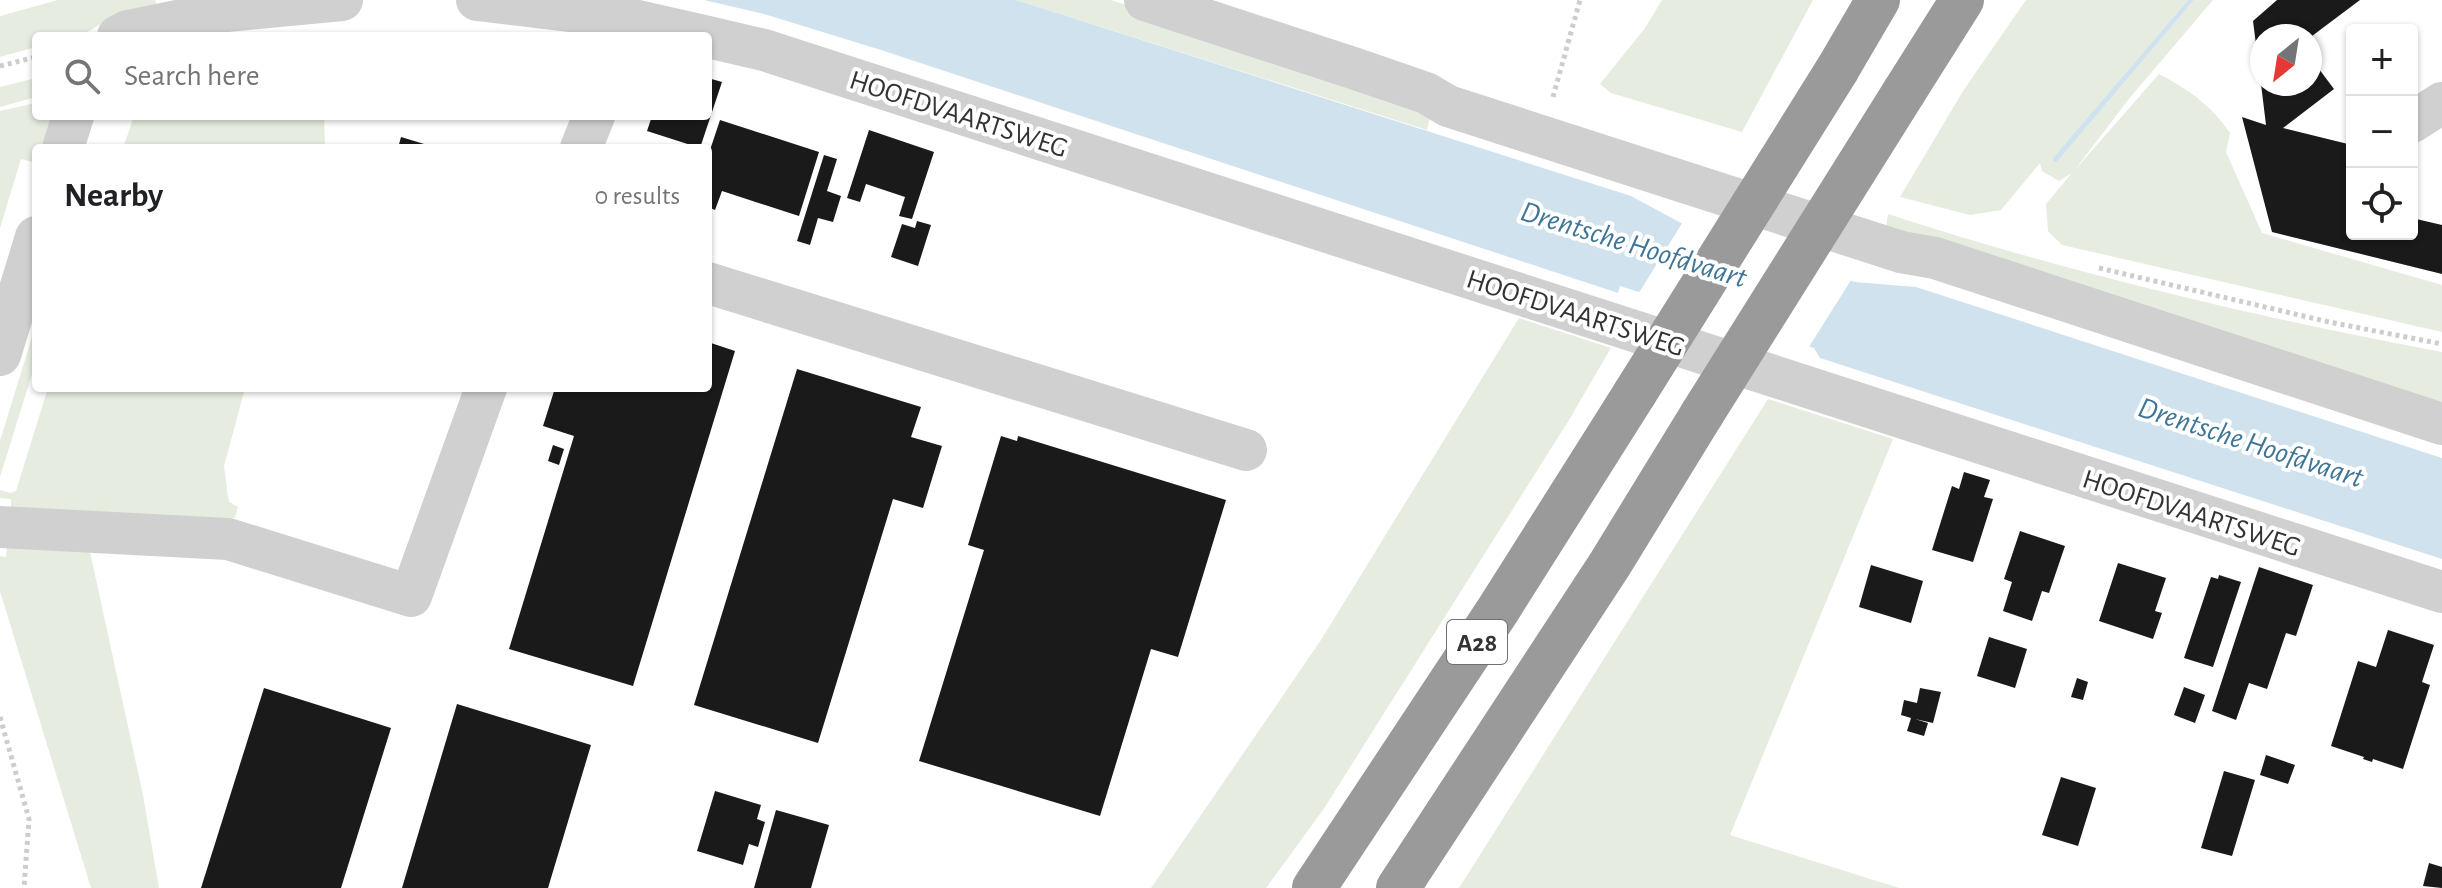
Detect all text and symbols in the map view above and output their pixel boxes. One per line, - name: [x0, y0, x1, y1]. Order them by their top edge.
- north arrow: [2250, 24, 2322, 96]
- map controls: [2346, 24, 2418, 240]
- button: +: [2346, 24, 2418, 96]
- search box: [32, 32, 712, 120]
- icon: search: [60, 54, 104, 98]
- text: Search here: [124, 61, 260, 91]
- street label: HOOFDVAARTSWEG: [846, 66, 1071, 163]
- button: −: [2346, 96, 2418, 168]
- button: locate: [2346, 168, 2418, 240]
- text: Nearby: [64, 179, 163, 213]
- text: 0 results: [594, 183, 680, 209]
- water label: Drentsche Hoofdvaart: [1517, 196, 1750, 294]
- street label: HOOFDVAARTSWEG: [1463, 265, 1688, 362]
- water label: Drentsche Hoofdvaart: [2134, 392, 2367, 494]
- street label: HOOFDVAARTSWEG: [2079, 465, 2304, 562]
- road number: A28: [1447, 620, 1507, 664]

